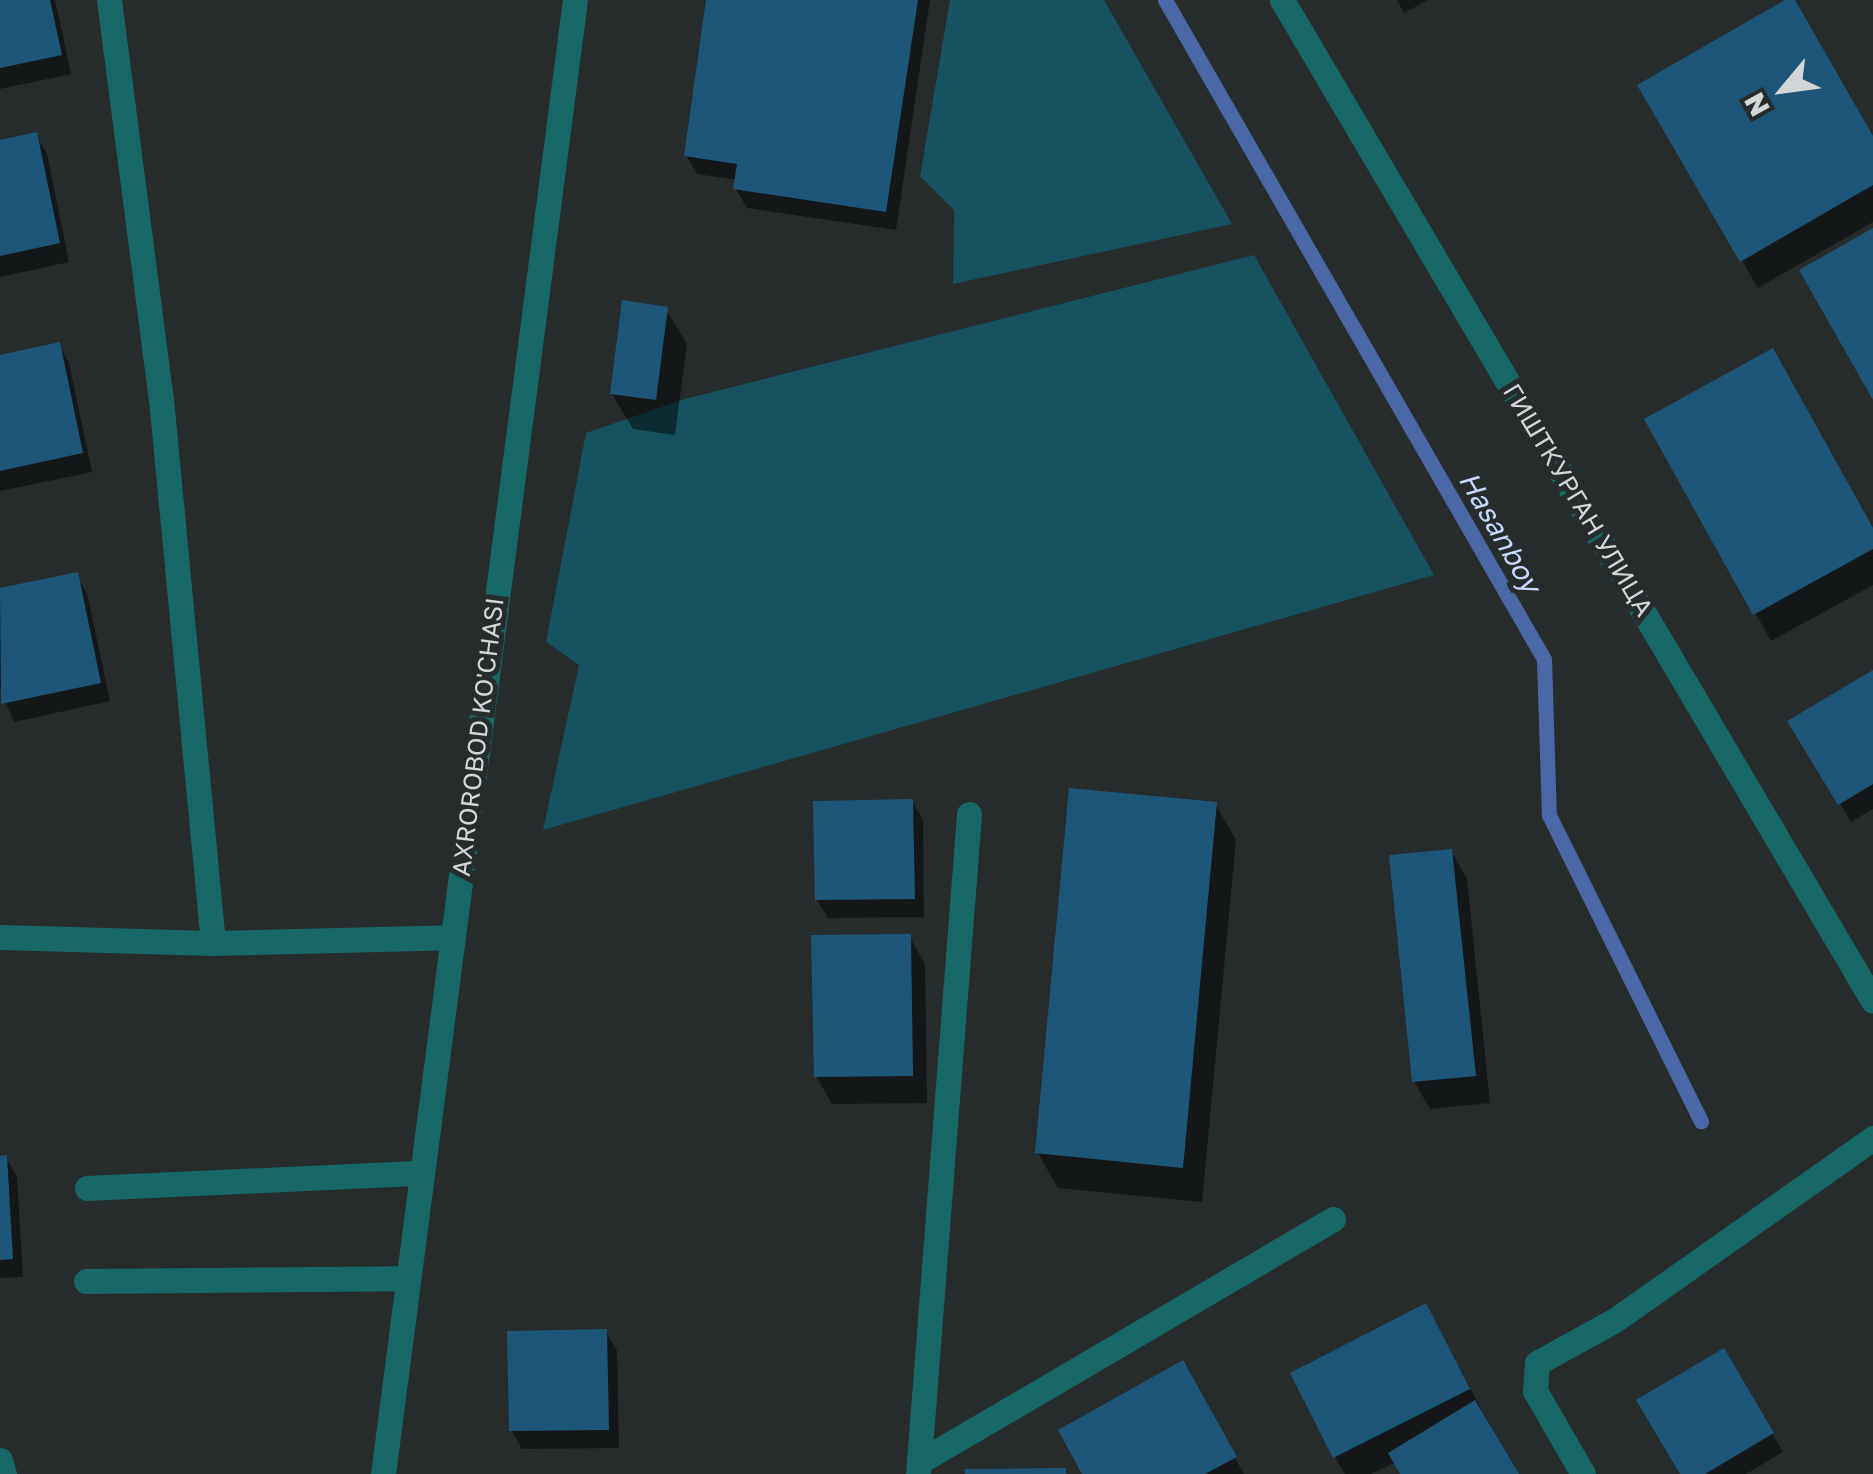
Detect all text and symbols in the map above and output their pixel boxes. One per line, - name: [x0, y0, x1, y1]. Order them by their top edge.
- north arrow: [1733, 40, 1833, 140]
- text: N: [1737, 87, 1776, 122]
- street label: ГИШТКУРГАН УЛИЦА: [1497, 378, 1659, 622]
- water label: Hasanboy: [1452, 466, 1548, 598]
- street label: AXROROBOD KO'CHASI: [446, 596, 510, 878]

